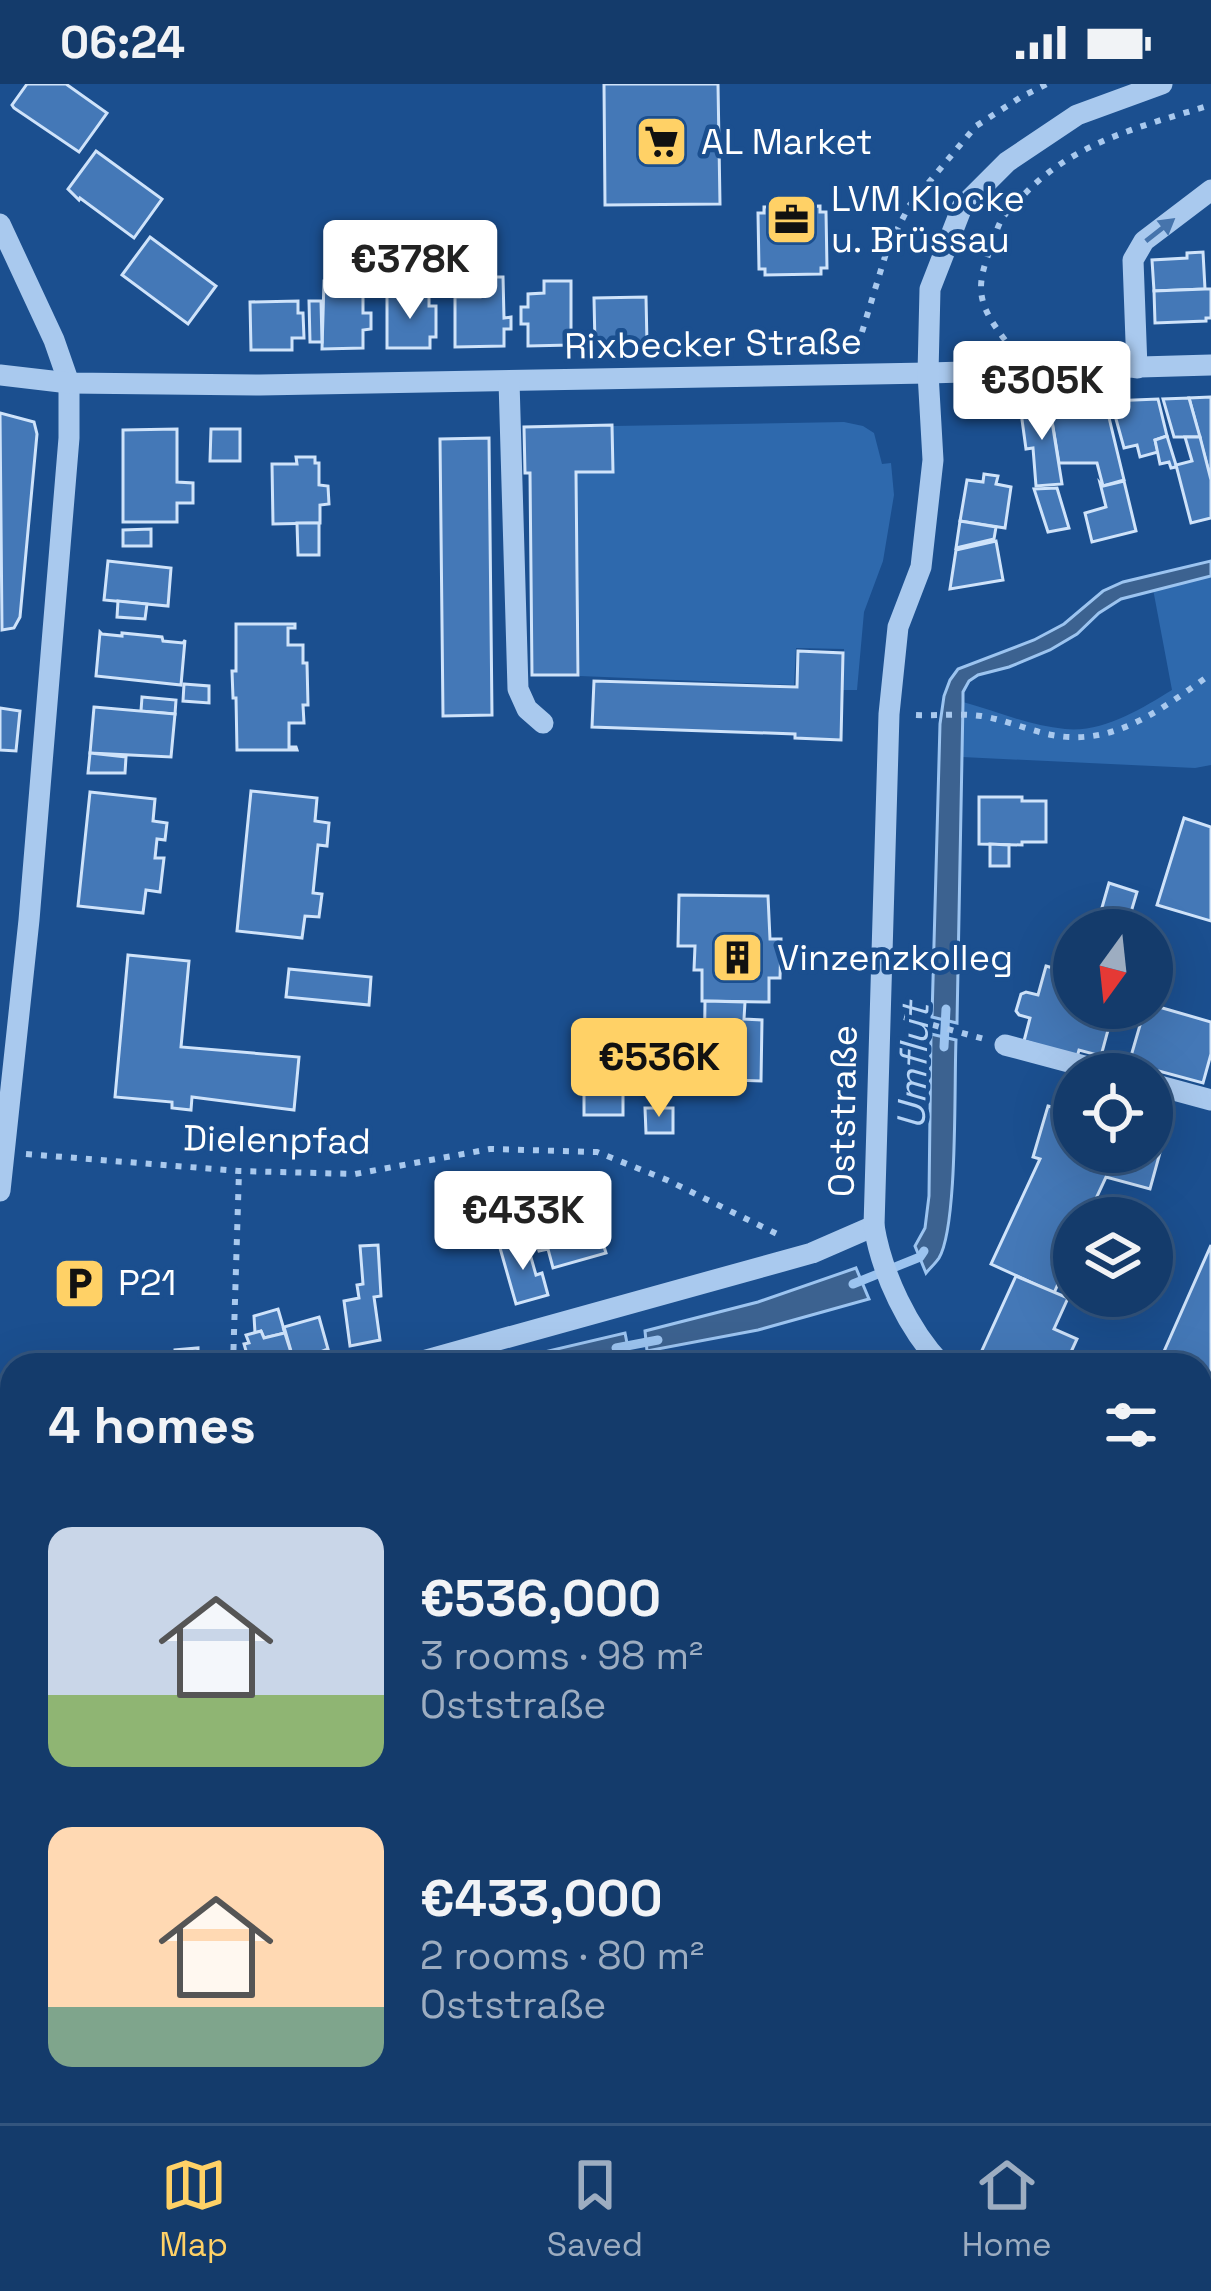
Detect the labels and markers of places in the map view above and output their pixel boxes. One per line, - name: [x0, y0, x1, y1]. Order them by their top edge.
- supermarket icon: AL Market: [634, 114, 690, 170]
- place label: AL Market: [701, 119, 873, 165]
- place label: LVM Klocke u. Brüssau: [831, 176, 1025, 263]
- office icon: LVM Klocke u. Brüssau: [764, 192, 820, 248]
- pin: €378K: [326, 220, 494, 322]
- pin: €305K: [958, 341, 1126, 443]
- building icon: Vinzenzkolleg: [710, 930, 766, 986]
- place label: Vinzenzkolleg: [777, 935, 1013, 981]
- pin: €536K: [575, 1018, 743, 1120]
- pin: €433K: [439, 1171, 607, 1273]
- parking icon: P21: [51, 1255, 107, 1311]
- place label: P21: [118, 1260, 176, 1306]

